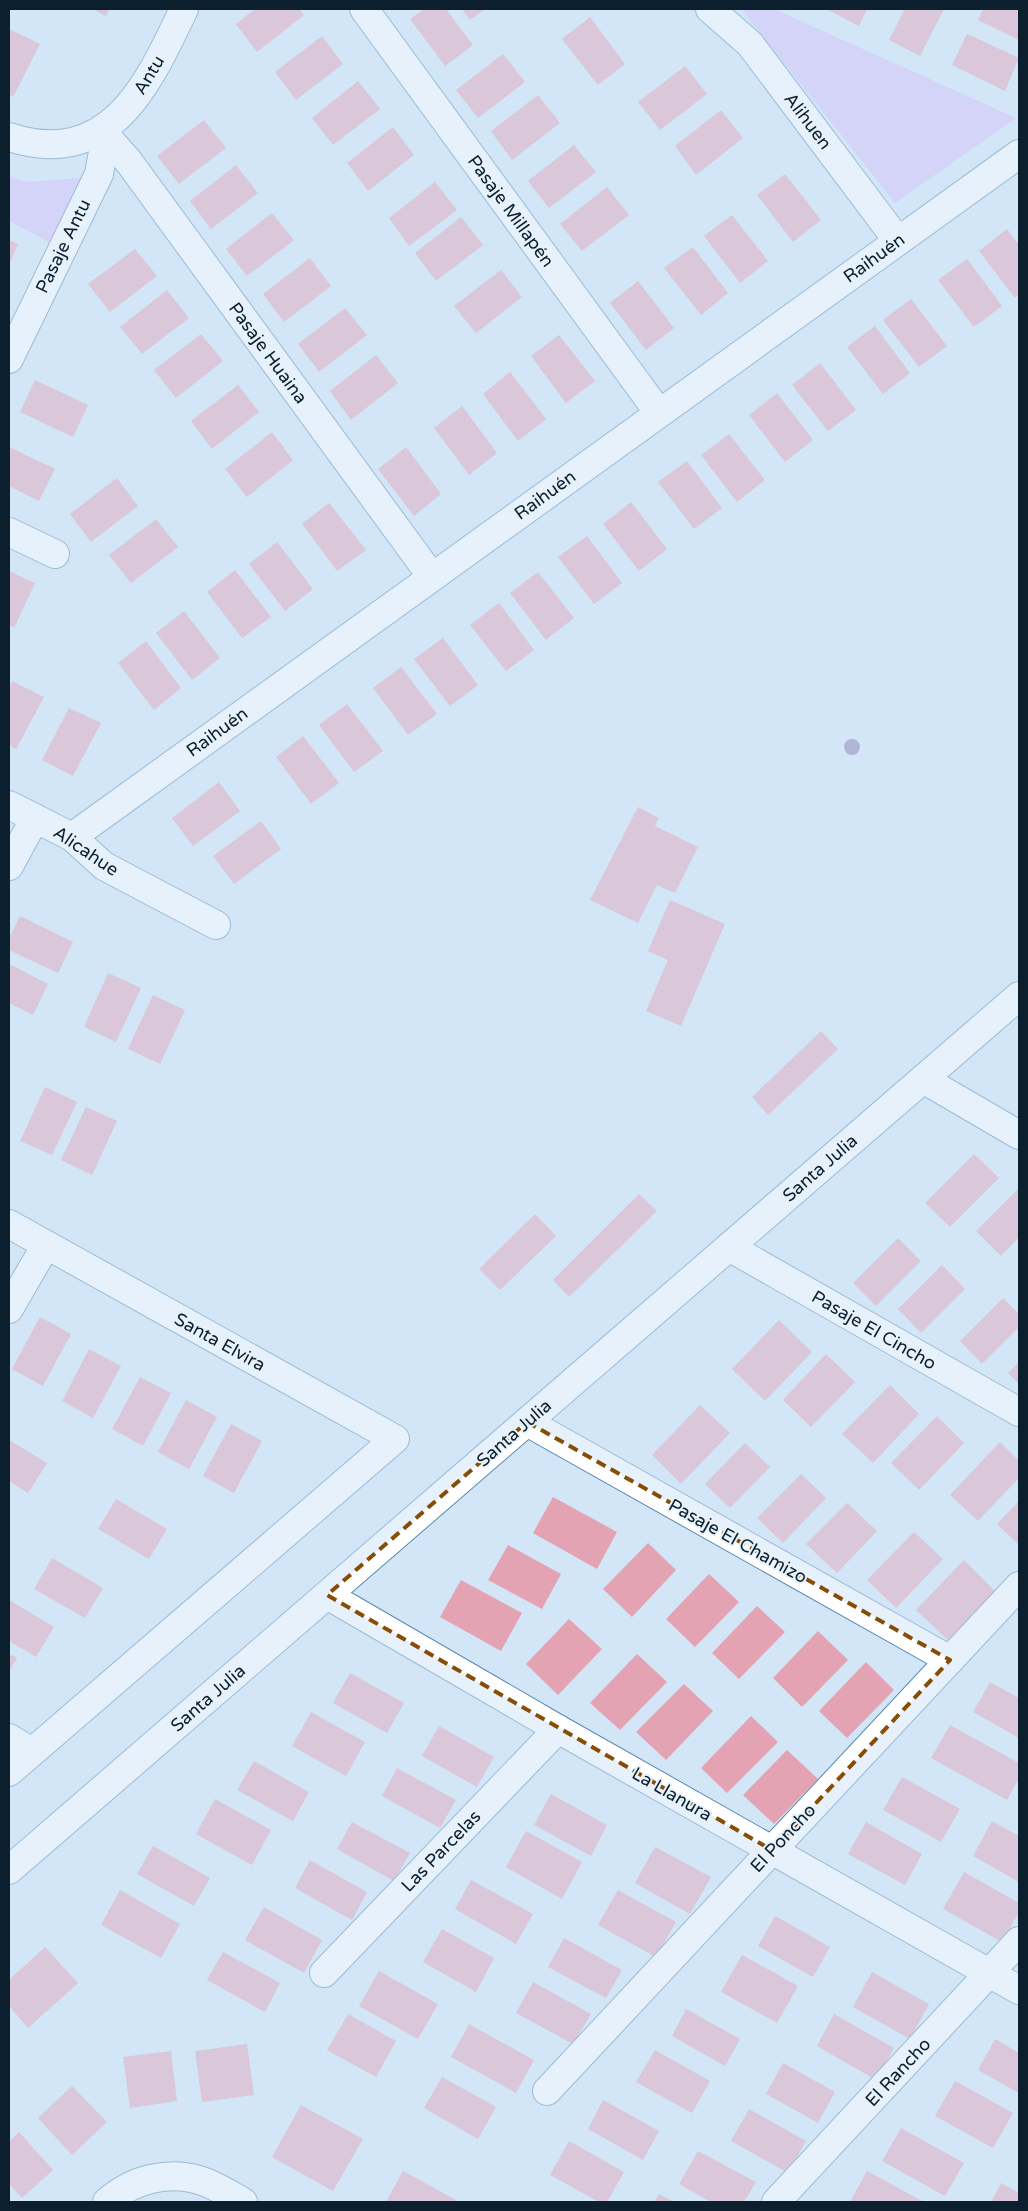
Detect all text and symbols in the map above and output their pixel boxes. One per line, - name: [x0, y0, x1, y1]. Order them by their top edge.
- street label: Antu: [129, 51, 169, 99]
- street label: Alihuen: [780, 88, 836, 154]
- street label: Pasaje Millapén: [463, 151, 559, 271]
- street label: Pasaje Antu: [31, 195, 95, 297]
- street label: Raihuén: [839, 228, 909, 288]
- street label: Pasaje Huaina: [224, 298, 312, 408]
- street label: Raihuén: [510, 465, 580, 525]
- street label: Raihuén: [182, 702, 252, 762]
- street label: Alicahue: [49, 821, 123, 881]
- street label: Santa Julia: [778, 1129, 862, 1207]
- street label: Pasaje El Cincho: [808, 1285, 940, 1375]
- street label: Santa Elvira: [171, 1308, 269, 1376]
- street label: Santa Julia: [472, 1394, 556, 1472]
- street label: Pasaje El Chamizo: [665, 1494, 811, 1588]
- street label: Santa Julia: [166, 1659, 250, 1737]
- street label: La Llanura: [628, 1762, 716, 1826]
- street label: El Poncho: [746, 1799, 820, 1877]
- street label: Las Parcelas: [397, 1806, 485, 1896]
- street label: El Rancho: [861, 2033, 935, 2111]

